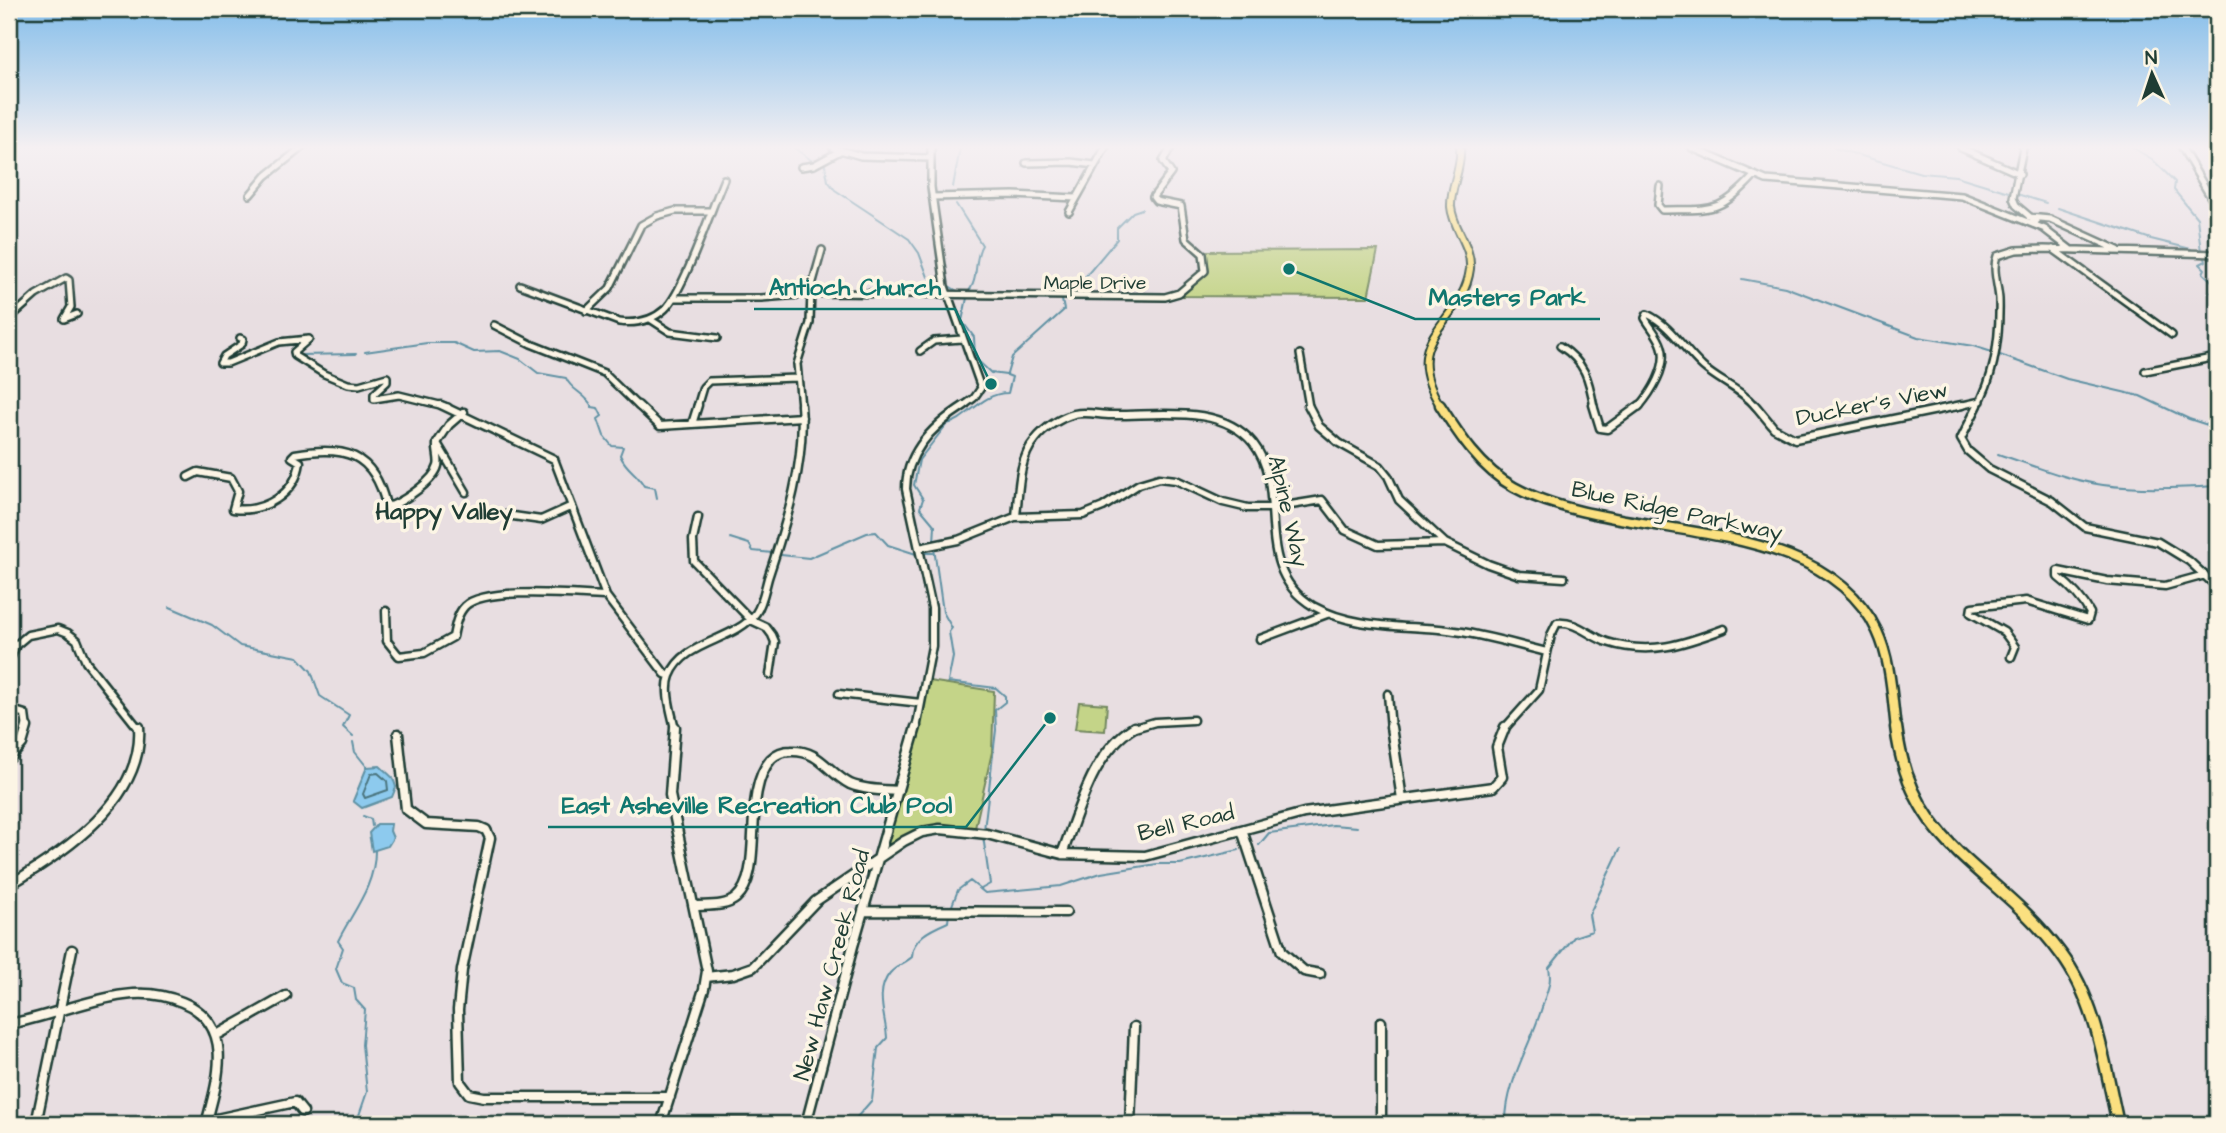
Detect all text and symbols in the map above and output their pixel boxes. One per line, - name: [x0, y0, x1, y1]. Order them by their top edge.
- north arrow: [2118, 38, 2188, 108]
- text: N: [2145, 45, 2158, 72]
- callout: Antioch Church: [754, 264, 955, 309]
- street label: Maple Drive: [1044, 270, 1146, 297]
- text: Antioch Church: [769, 271, 942, 305]
- callout: Masters Park: [1415, 274, 1600, 319]
- text: Masters Park: [1428, 281, 1586, 315]
- street label: Ducker's View: [1793, 374, 1951, 434]
- street label: Alpine Way: [1259, 452, 1316, 571]
- street label: Blue Ridge Parkway: [1569, 473, 1786, 550]
- district label: Happy Valley: [375, 495, 513, 531]
- callout: East Asheville Recreation Club Pool: [548, 782, 966, 827]
- text: East Asheville Recreation Club Pool: [562, 789, 953, 823]
- street label: Bell Road: [1135, 796, 1238, 850]
- street label: New Haw Creek Road: [786, 846, 878, 1084]

